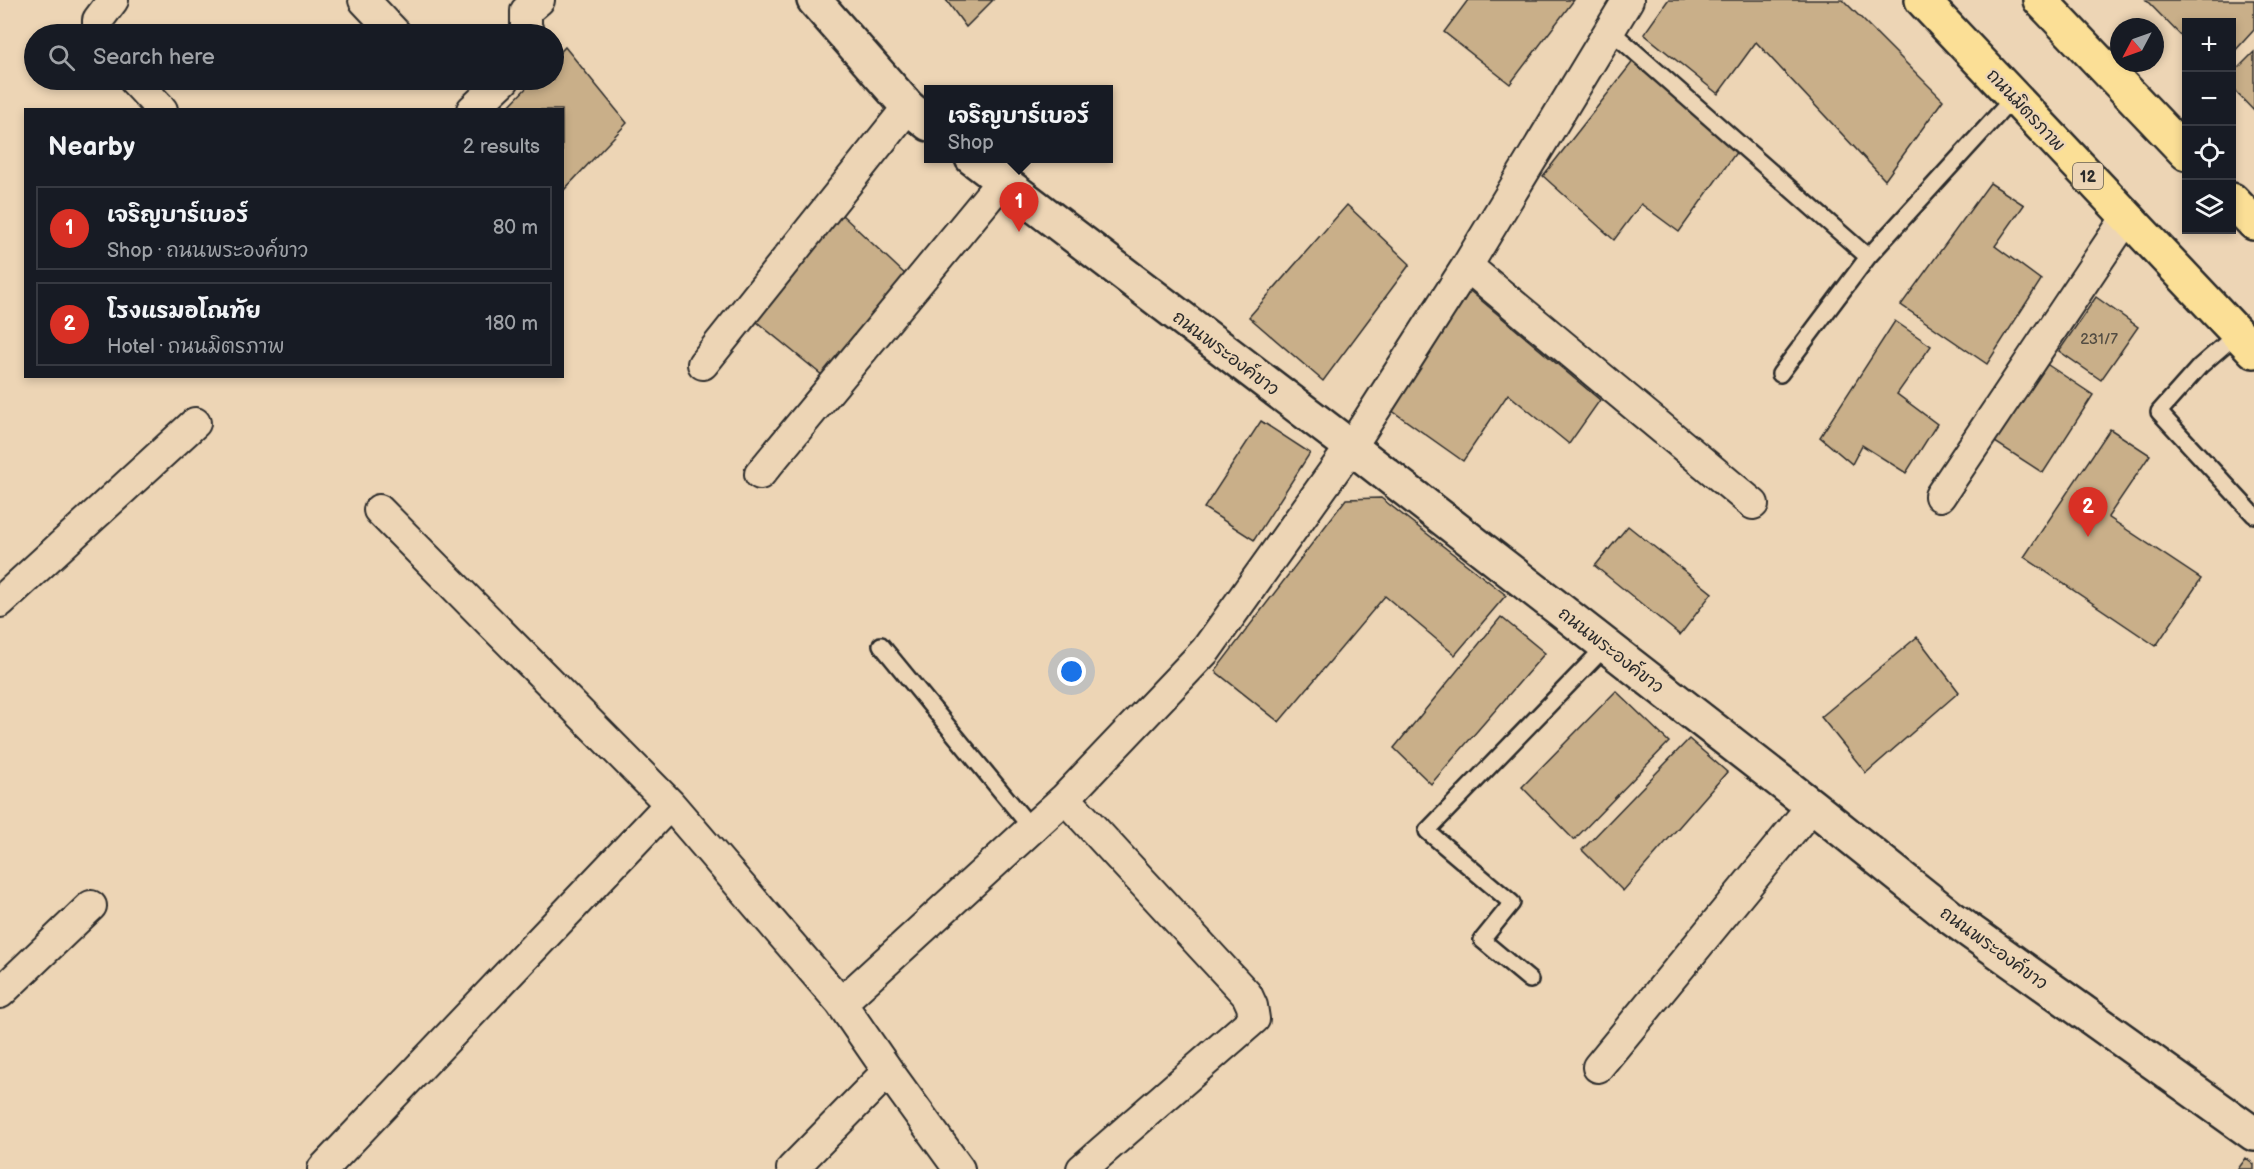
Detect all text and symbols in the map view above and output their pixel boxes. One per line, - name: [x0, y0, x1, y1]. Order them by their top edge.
- north arrow: [2110, 18, 2164, 72]
- map controls: [2182, 18, 2236, 234]
- button: +: [2182, 18, 2236, 72]
- search box: [24, 24, 564, 90]
- icon: search: [45, 41, 78, 74]
- text: Search here: [93, 44, 215, 71]
- street label: ถนนมิตรภาพ: [1982, 64, 2070, 156]
- button: −: [2182, 72, 2236, 126]
- popup: [924, 85, 1113, 163]
- text: เจริญบาร์เบอร์: [948, 103, 1089, 130]
- button: locate: [2182, 126, 2236, 180]
- text: Shop: [948, 131, 994, 155]
- text: Nearby: [48, 132, 135, 163]
- text: 2 results: [463, 135, 540, 159]
- road number: 12: [2073, 163, 2103, 189]
- button: layers: [2182, 180, 2236, 234]
- pin: 1: [1000, 182, 1038, 232]
- text: เจริญบาร์เบอร์: [107, 202, 248, 229]
- text: 1: [65, 216, 74, 240]
- text: 80 m: [493, 216, 538, 240]
- text: Shop · ถนนพระองค์ขาว: [107, 239, 308, 263]
- text: โรงแรมอโณทัย: [107, 298, 261, 325]
- street label: ถนนพระองค์ขาว: [1168, 304, 1285, 400]
- text: 2: [64, 312, 75, 336]
- text: 180 m: [485, 312, 538, 336]
- house number: 231/7: [2080, 330, 2118, 349]
- text: Hotel · ถนนมิตรภาพ: [107, 335, 284, 359]
- pin: 2: [2068, 488, 2108, 537]
- street label: ถนนพระองค์ขาว: [1554, 600, 1669, 698]
- your location: [1057, 657, 1086, 686]
- street label: ถนนพระองค์ขาว: [1936, 900, 2053, 994]

